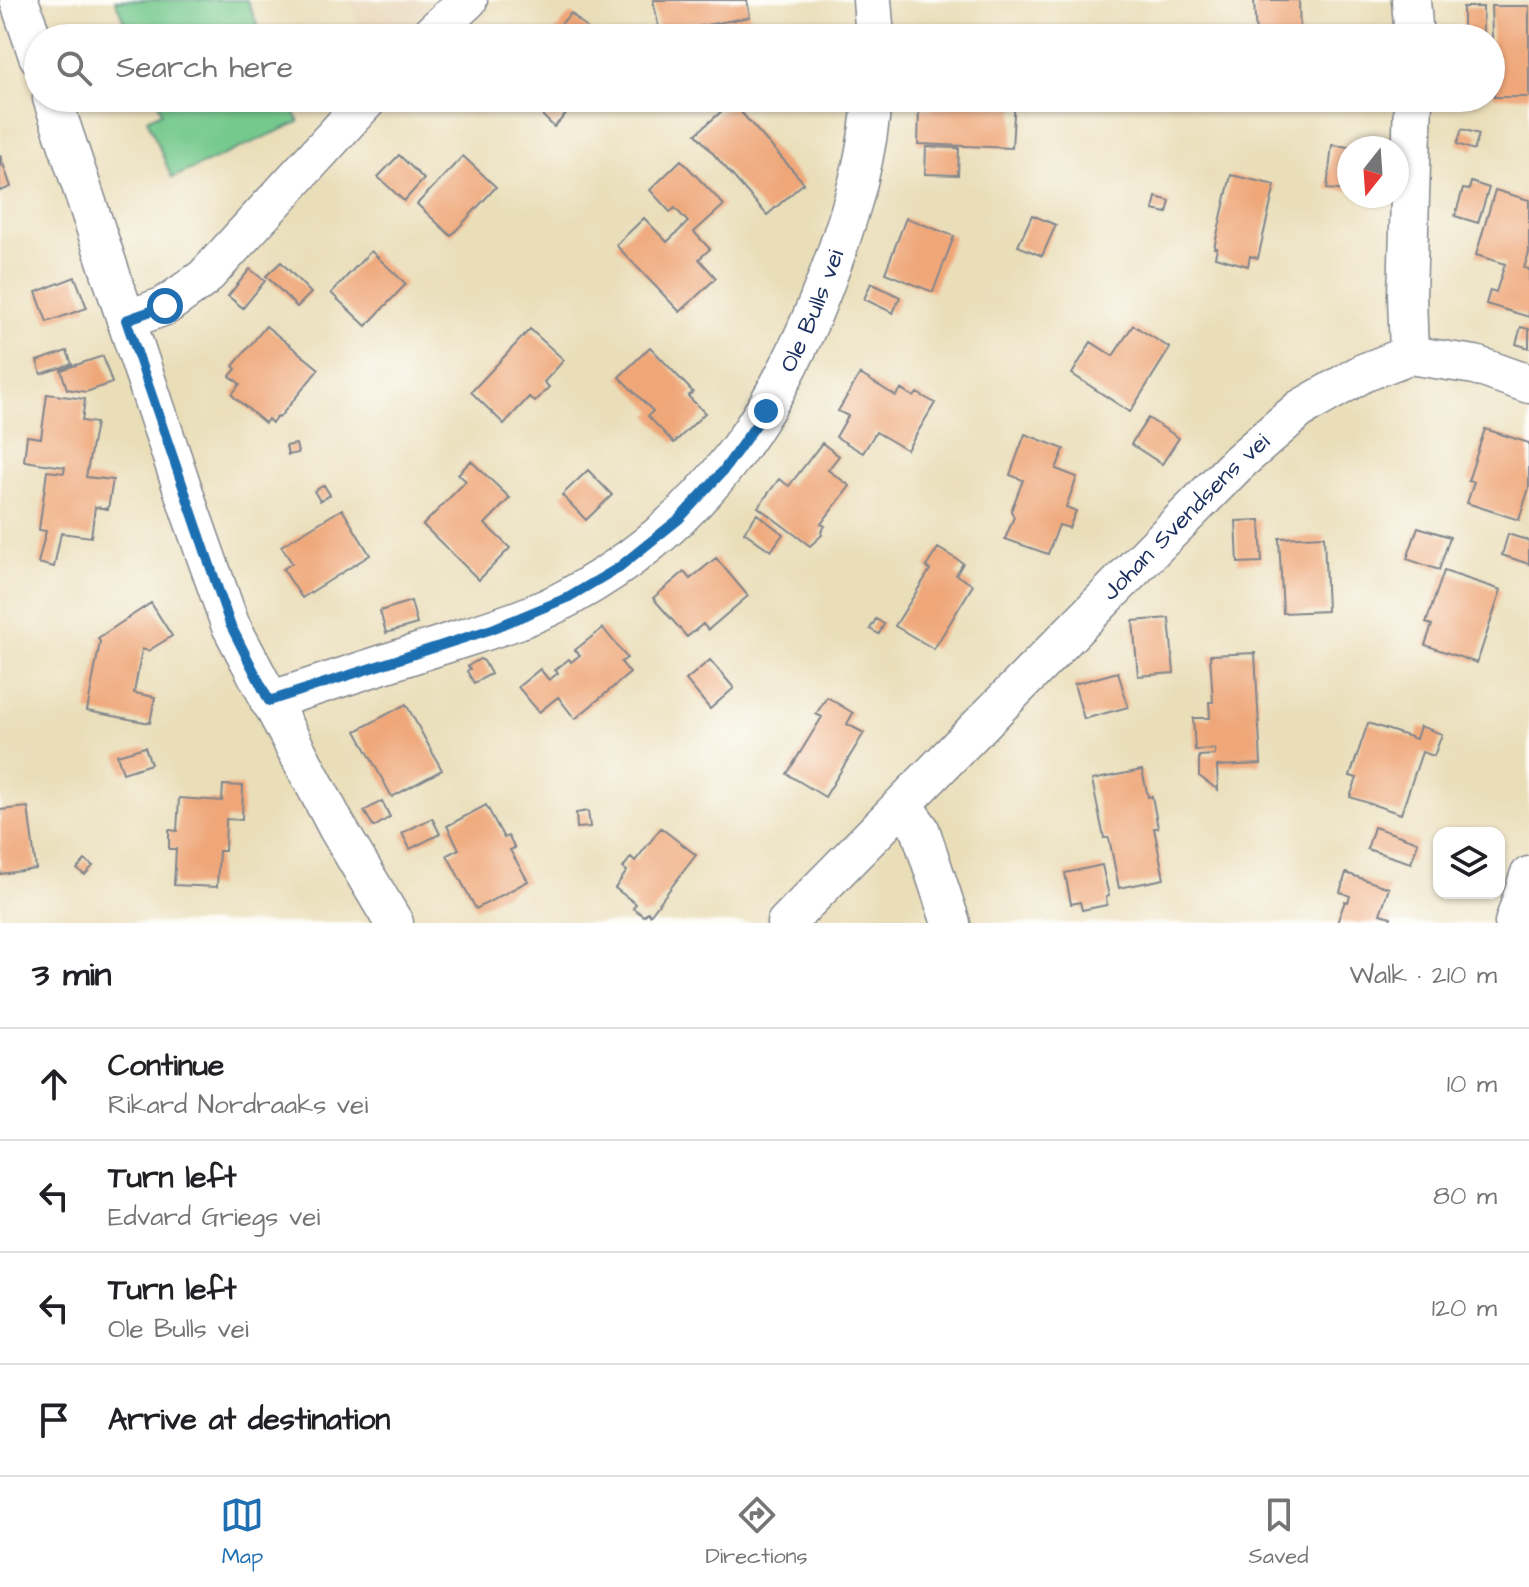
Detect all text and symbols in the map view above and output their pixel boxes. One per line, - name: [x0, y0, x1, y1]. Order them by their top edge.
- search box: [24, 24, 1505, 112]
- icon: search: [52, 46, 96, 90]
- text: Search here: [116, 47, 293, 89]
- north arrow: [1337, 136, 1409, 208]
- street label: Ole Bulls vei: [772, 245, 853, 378]
- route start: [147, 288, 183, 324]
- route end: [748, 393, 784, 429]
- street label: Johan Svendsens vei: [1094, 425, 1278, 608]
- map controls: [1433, 827, 1505, 899]
- button: layers: [1433, 827, 1505, 899]
- text: 3 min: [32, 951, 112, 999]
- text: Walk · 210 m: [1350, 957, 1497, 993]
- text: Continue: [108, 1045, 224, 1087]
- icon: ahead: [32, 1062, 76, 1106]
- text: 10 m: [1447, 1066, 1497, 1102]
- text: Rikard Nordraaks vei: [108, 1087, 368, 1123]
- text: Turn left: [108, 1157, 236, 1199]
- icon: left: [32, 1174, 76, 1218]
- text: 80 m: [1433, 1178, 1497, 1214]
- text: Edvard Griegs vei: [108, 1199, 320, 1235]
- text: Turn left: [108, 1269, 236, 1311]
- icon: left: [32, 1286, 76, 1330]
- text: 120 m: [1432, 1290, 1497, 1326]
- text: Ole Bulls vei: [108, 1311, 249, 1347]
- icon: arrive: [32, 1398, 76, 1442]
- text: Arrive at destination: [108, 1399, 390, 1441]
- tab: Map: [220, 1493, 264, 1572]
- tab: Directions: [705, 1493, 808, 1572]
- tab: Saved: [1249, 1493, 1309, 1572]

